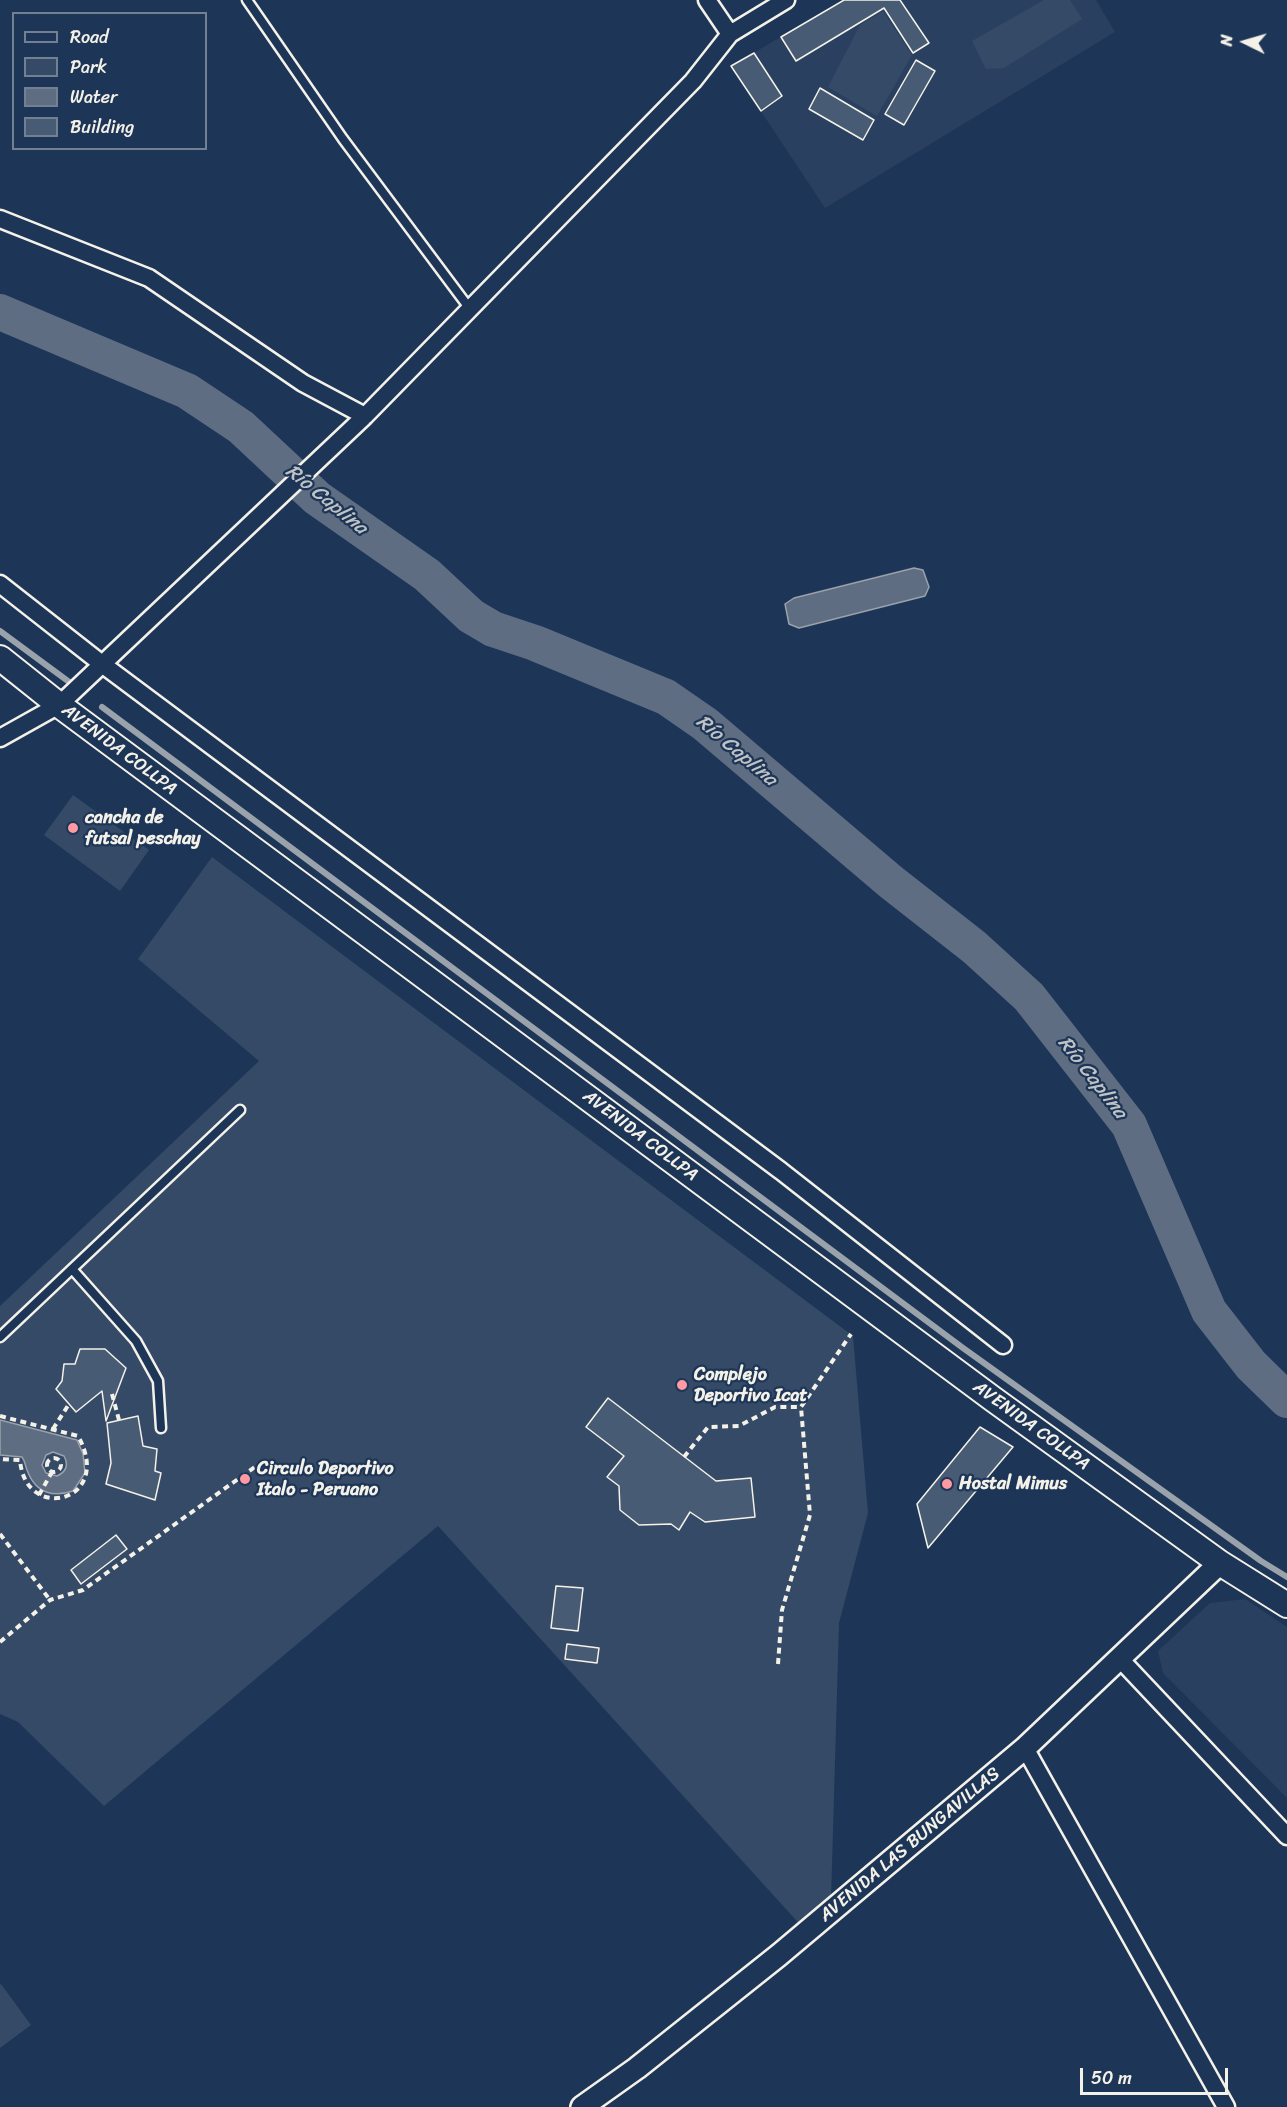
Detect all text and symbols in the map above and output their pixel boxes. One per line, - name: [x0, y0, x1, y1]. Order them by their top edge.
- legend: [12, 12, 207, 150]
- north arrow: [1215, 12, 1275, 72]
- text: Road: [70, 21, 109, 53]
- text: N: [1212, 34, 1241, 47]
- text: Park: [70, 51, 107, 83]
- text: Water: [70, 81, 117, 113]
- text: Building: [70, 111, 134, 143]
- water label: Río Caplina: [280, 460, 372, 540]
- street label: AVENIDA COLLPA: [57, 700, 181, 800]
- water label: Río Caplina: [691, 710, 781, 792]
- place label: cancha de futsal peschay: [85, 807, 201, 850]
- marker: cancha de futsal peschay: [66, 821, 80, 835]
- water label: Río Caplina: [1052, 1032, 1132, 1124]
- street label: AVENIDA COLLPA: [578, 1086, 702, 1186]
- place label: Complejo Deportivo Icat: [694, 1364, 807, 1406]
- street label: AVENIDA COLLPA: [969, 1377, 1093, 1475]
- marker: Complejo Deportivo Icat: [675, 1378, 689, 1392]
- place label: Circulo Deportivo Italo - Peruano: [257, 1458, 394, 1500]
- marker: Circulo Deportivo Italo - Peruano: [238, 1472, 252, 1486]
- place label: Hostal Mimus: [959, 1473, 1067, 1495]
- marker: Hostal Mimus: [940, 1477, 954, 1491]
- street label: AVENIDA LAS BUNGAVILLAS: [815, 1763, 1005, 1927]
- scale bar: [1083, 2056, 1232, 2094]
- text: 50 m: [1091, 2062, 1132, 2094]

